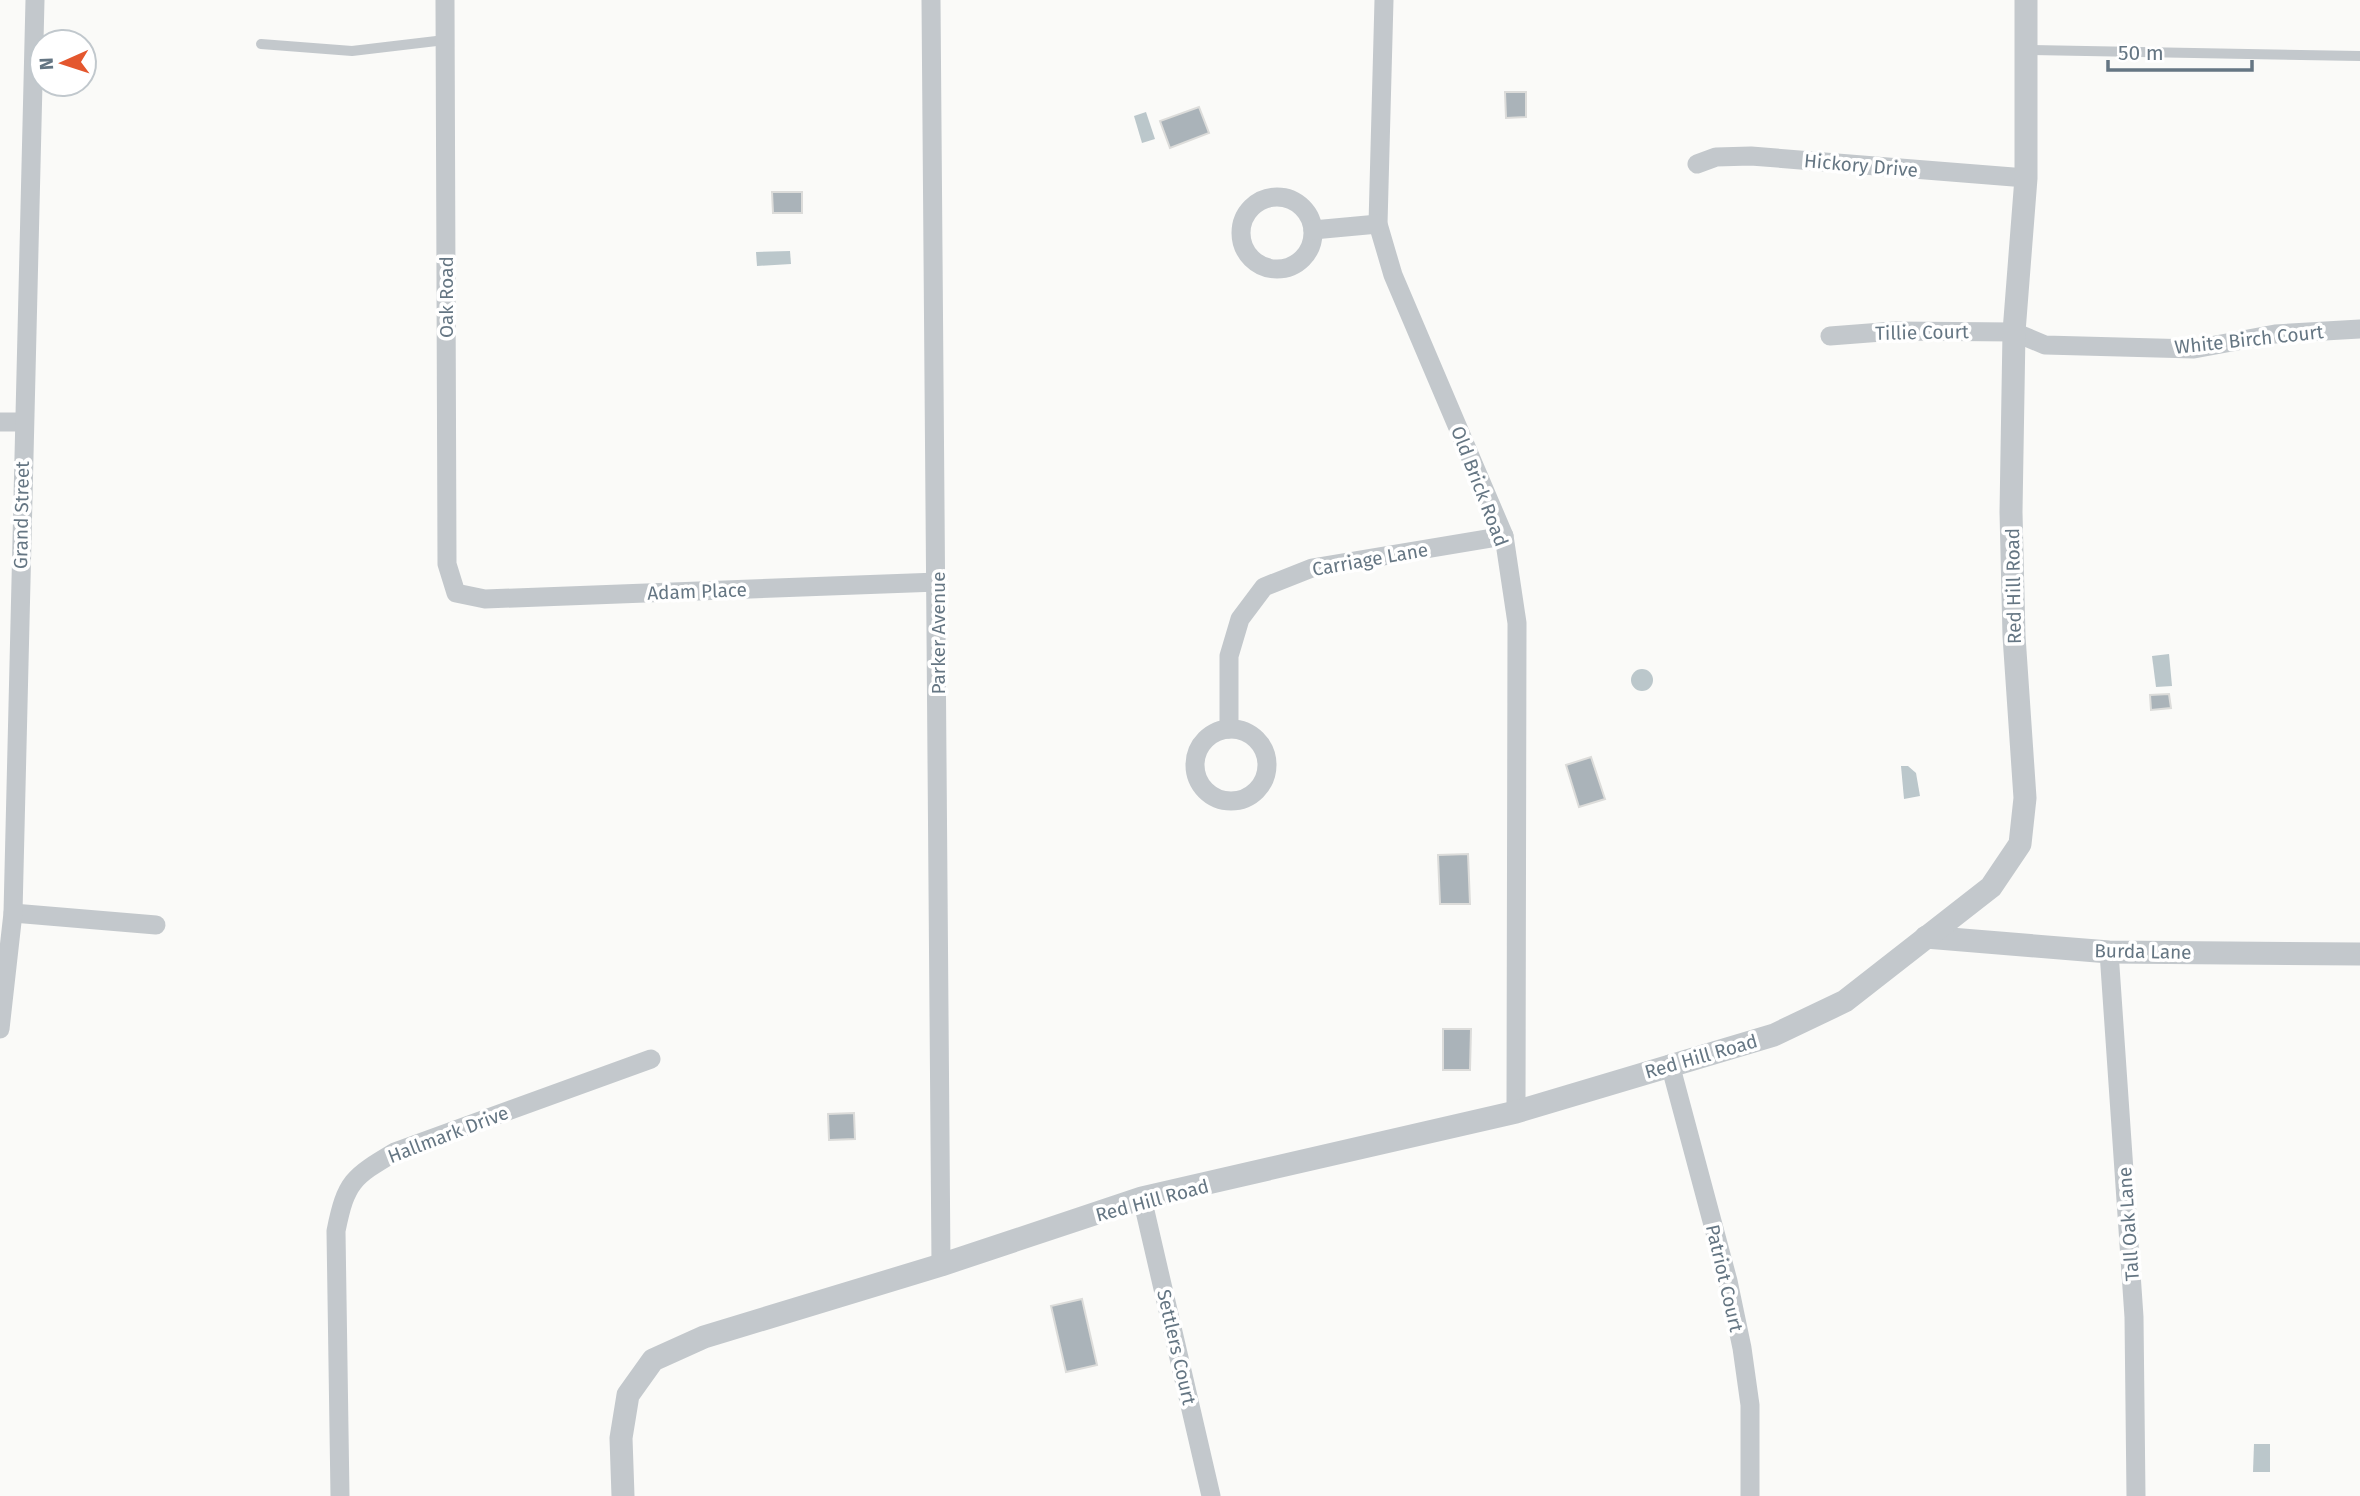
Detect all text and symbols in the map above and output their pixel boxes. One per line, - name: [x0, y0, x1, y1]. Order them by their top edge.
- north arrow: [28, 28, 98, 98]
- scale bar: [2108, 28, 2252, 72]
- text: 50 m: [2118, 40, 2164, 66]
- text: N: [35, 57, 58, 71]
- street label: Hickory Drive: [1803, 149, 1919, 182]
- street label: Oak Road: [435, 256, 458, 338]
- street label: Tillie Court: [1875, 320, 1969, 345]
- street label: White Birch Court: [2173, 320, 2325, 359]
- street label: Old Brick Road: [1446, 423, 1513, 550]
- street label: Grand Street: [9, 461, 34, 569]
- street label: Red Hill Road: [2001, 528, 2026, 644]
- street label: Carriage Lane: [1310, 538, 1430, 581]
- street label: Parker Avenue: [927, 571, 950, 695]
- street label: Adam Place: [647, 578, 747, 605]
- street label: Burda Lane: [2094, 939, 2192, 964]
- street label: Red Hill Road: [1642, 1029, 1760, 1084]
- street label: Hallmark Drive: [385, 1101, 512, 1168]
- street label: Tall Oak Lane: [2113, 1166, 2144, 1282]
- street label: Red Hill Road: [1093, 1174, 1211, 1227]
- street label: Patriot Court: [1701, 1222, 1748, 1334]
- street label: Settlers Court: [1152, 1287, 1201, 1407]

